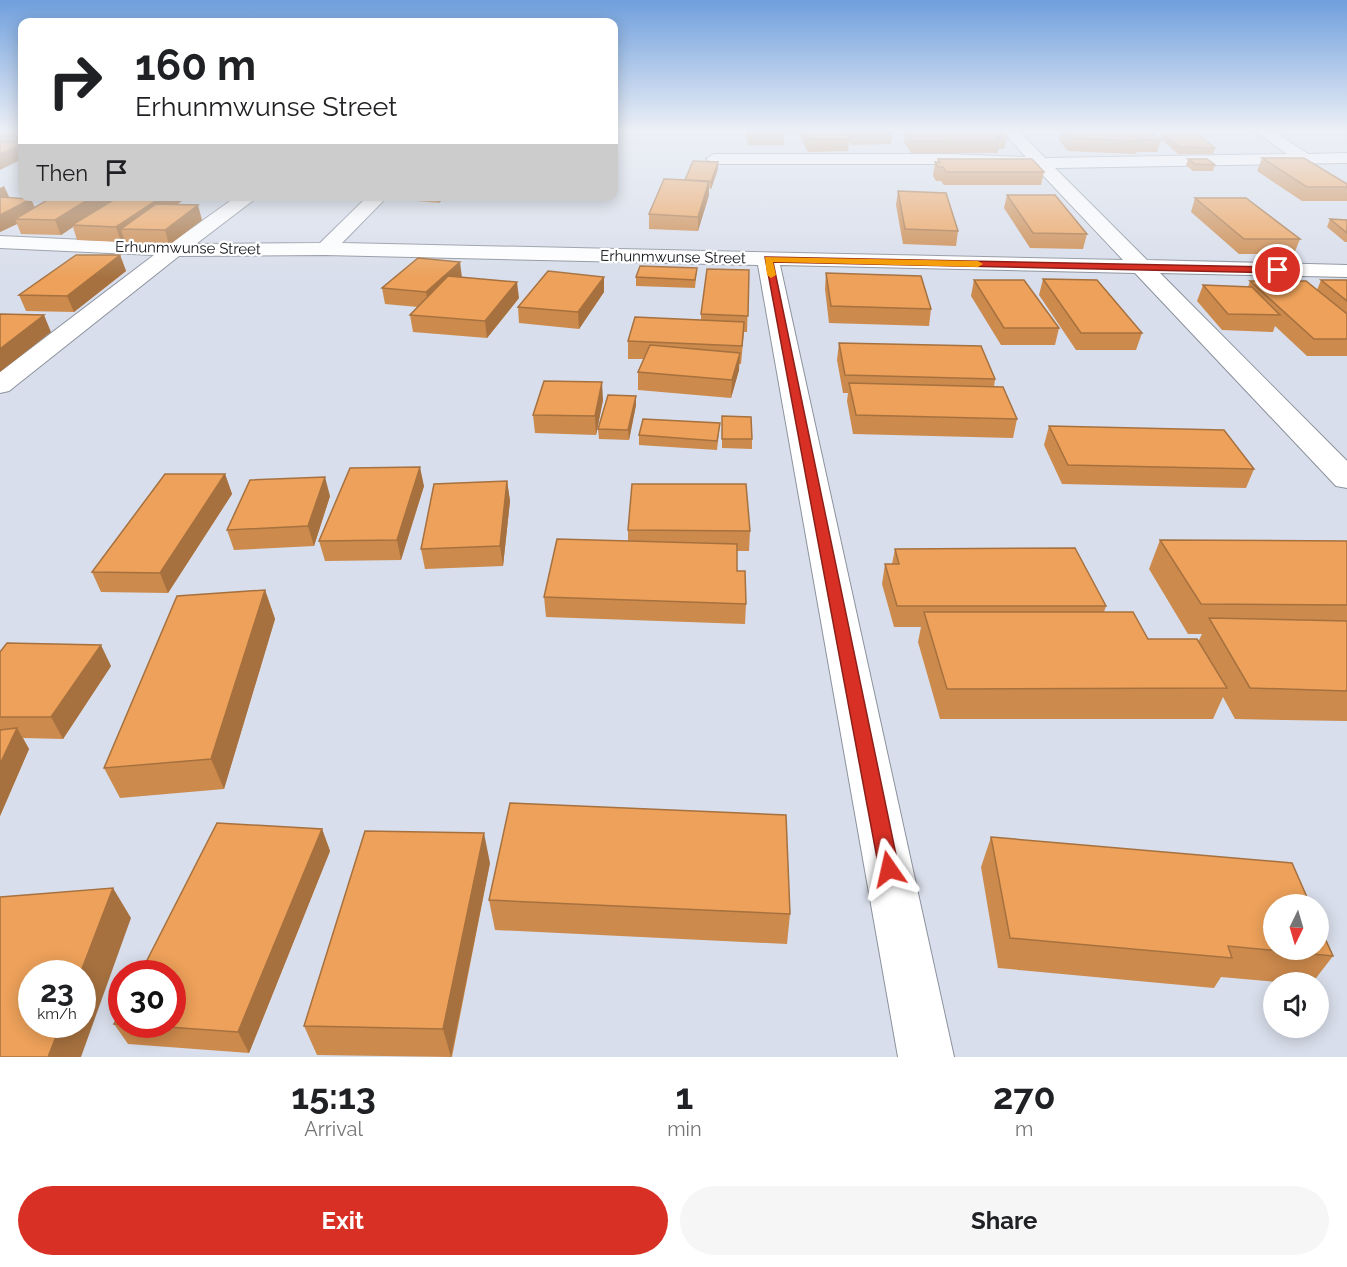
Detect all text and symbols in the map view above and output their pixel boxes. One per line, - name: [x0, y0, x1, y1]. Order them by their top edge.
- text: 160 m: [135, 41, 256, 90]
- icon: right: [36, 42, 114, 120]
- text: Erhunmwunse Street: [135, 91, 397, 122]
- icon: arrive: [100, 156, 133, 189]
- text: Then: [36, 160, 88, 186]
- street label: Erhunmwunse Street: [115, 238, 261, 258]
- pin: [1252, 244, 1303, 295]
- street label: Erhunmwunse Street: [600, 247, 746, 267]
- icon: arrive: [1261, 253, 1294, 286]
- position arrow: [857, 837, 921, 901]
- north arrow: [1263, 894, 1329, 960]
- map controls: [1263, 894, 1329, 1038]
- speed limit sign: 30: [108, 960, 186, 1038]
- button: sound: [1263, 972, 1329, 1038]
- text: 23: [40, 974, 74, 1009]
- text: km/h: [37, 1005, 77, 1023]
- text: 15:13: [291, 1075, 376, 1117]
- text: 1: [676, 1075, 693, 1117]
- text: 270: [993, 1075, 1056, 1117]
- text: Arrival: [304, 1117, 363, 1141]
- text: min: [667, 1117, 702, 1141]
- text: m: [1015, 1117, 1033, 1141]
- button: Exit: [18, 1186, 668, 1255]
- button: Share: [680, 1186, 1329, 1255]

